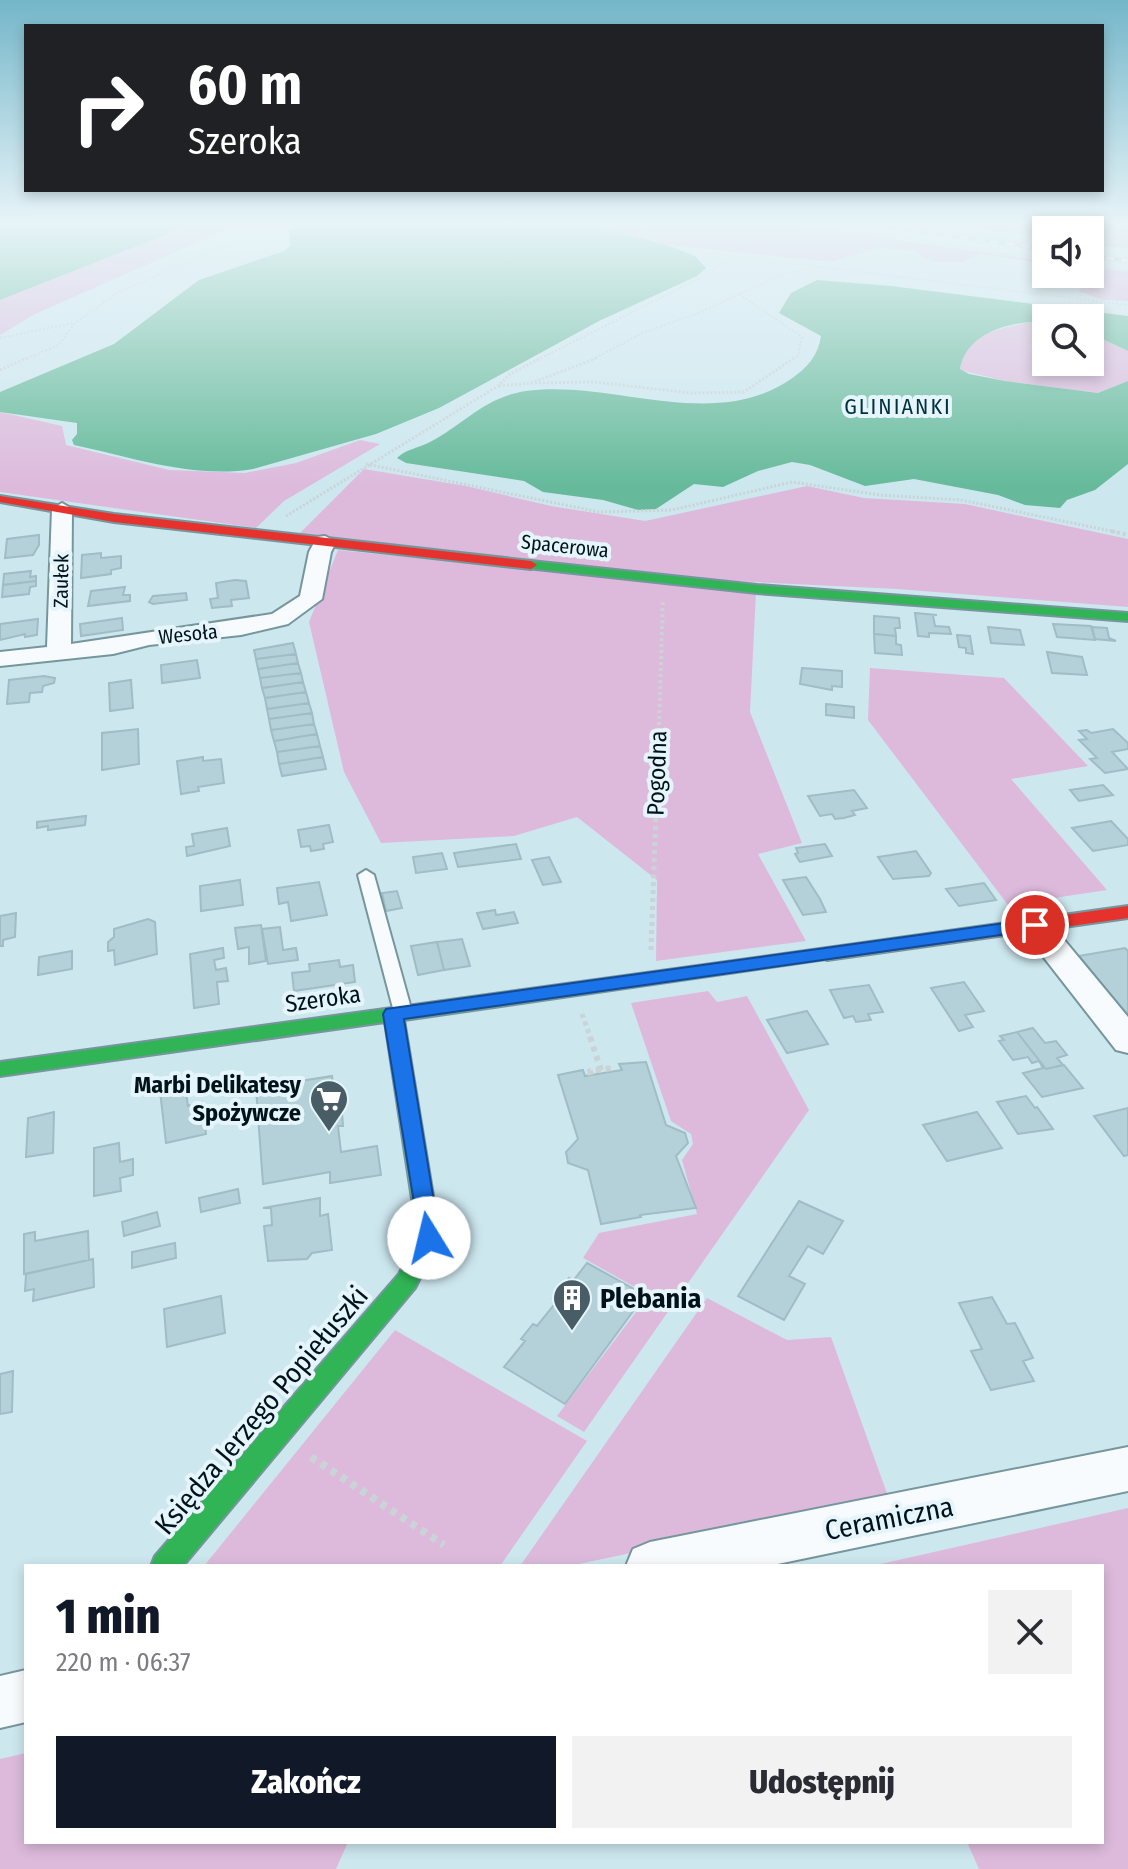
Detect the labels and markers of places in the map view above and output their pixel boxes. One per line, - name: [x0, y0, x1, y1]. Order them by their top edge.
- pin: [1001, 891, 1069, 959]
- place label: Marbi Delikatesy Spożywcze: [134, 1071, 302, 1127]
- supermarket icon: Marbi Delikatesy Spożywcze: [308, 1078, 350, 1133]
- building icon: Plebania: [551, 1277, 593, 1332]
- place label: Plebania: [600, 1282, 701, 1315]

